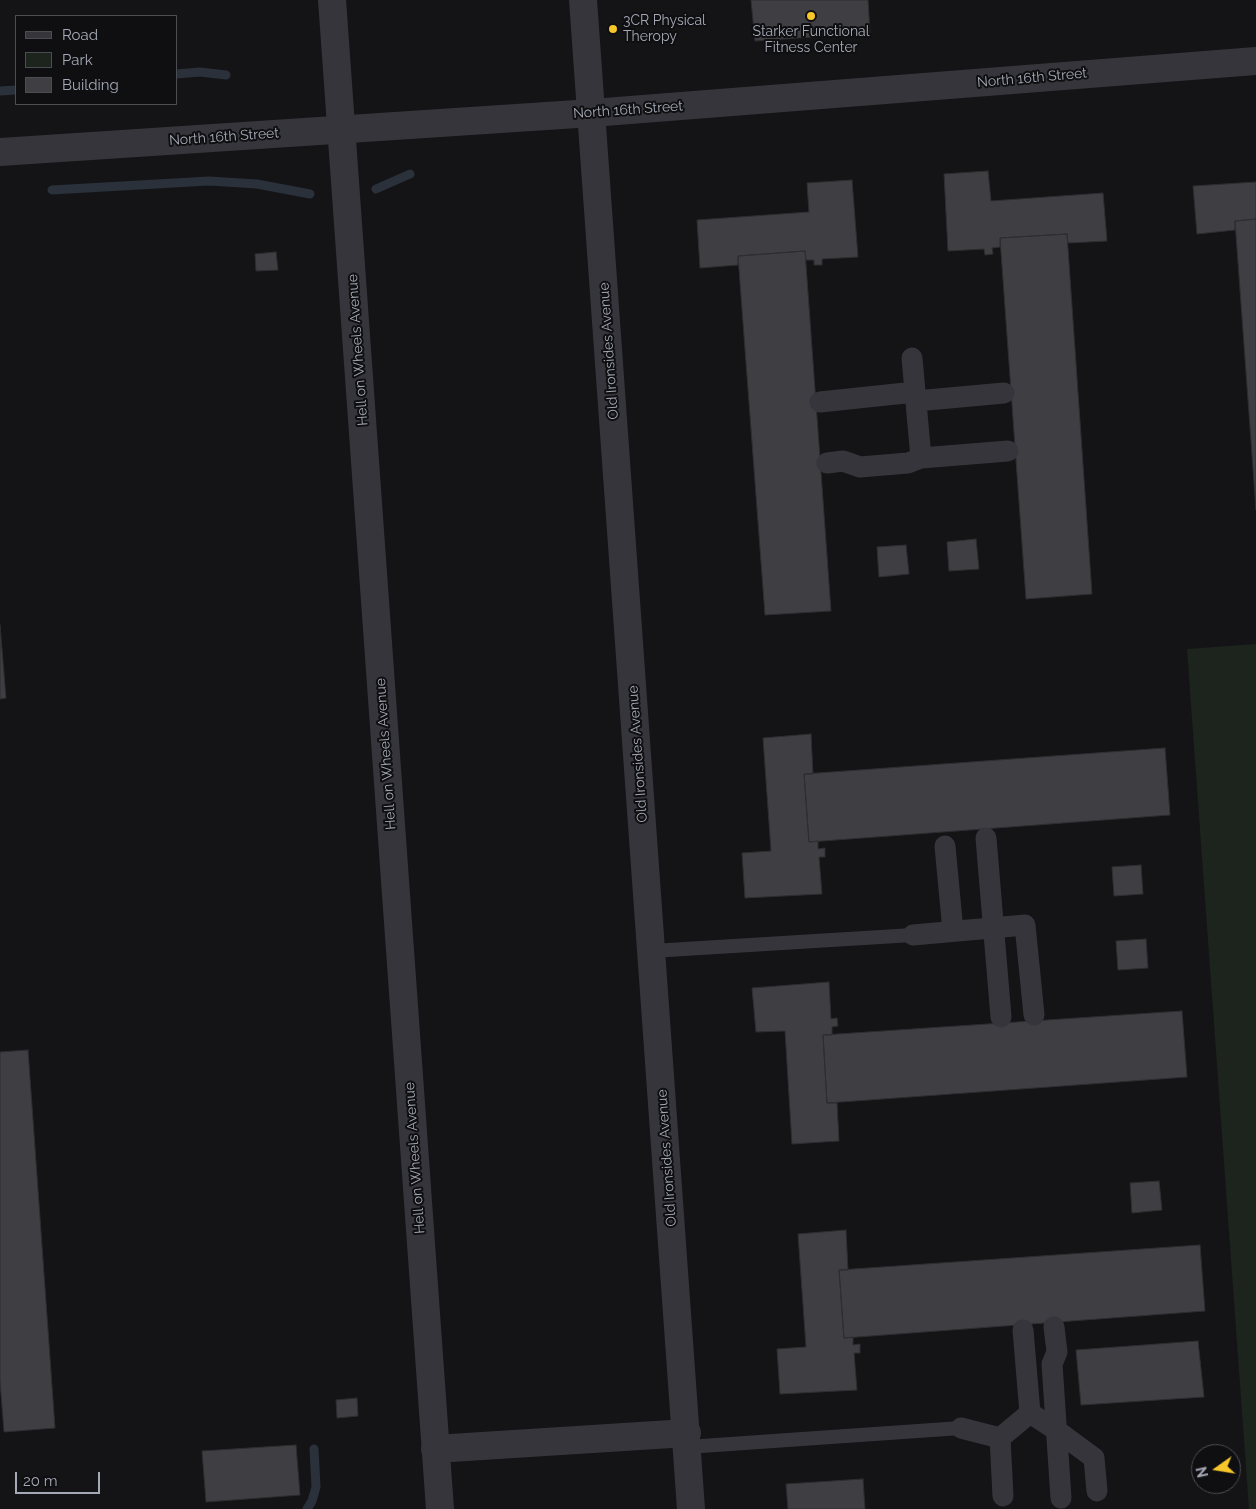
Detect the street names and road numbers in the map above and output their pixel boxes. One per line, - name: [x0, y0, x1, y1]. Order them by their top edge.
- street label: North 16th Street: [976, 65, 1088, 91]
- street label: North 16th Street: [573, 98, 683, 122]
- street label: North 16th Street: [169, 125, 279, 149]
- street label: Hell on Wheels Avenue: [344, 274, 372, 426]
- street label: Old Ironsides Avenue: [596, 282, 622, 420]
- street label: Hell on Wheels Avenue: [372, 678, 400, 830]
- street label: Old Ironsides Avenue: [625, 685, 651, 823]
- street label: Hell on Wheels Avenue: [401, 1082, 429, 1234]
- street label: Old Ironsides Avenue: [654, 1089, 680, 1227]

